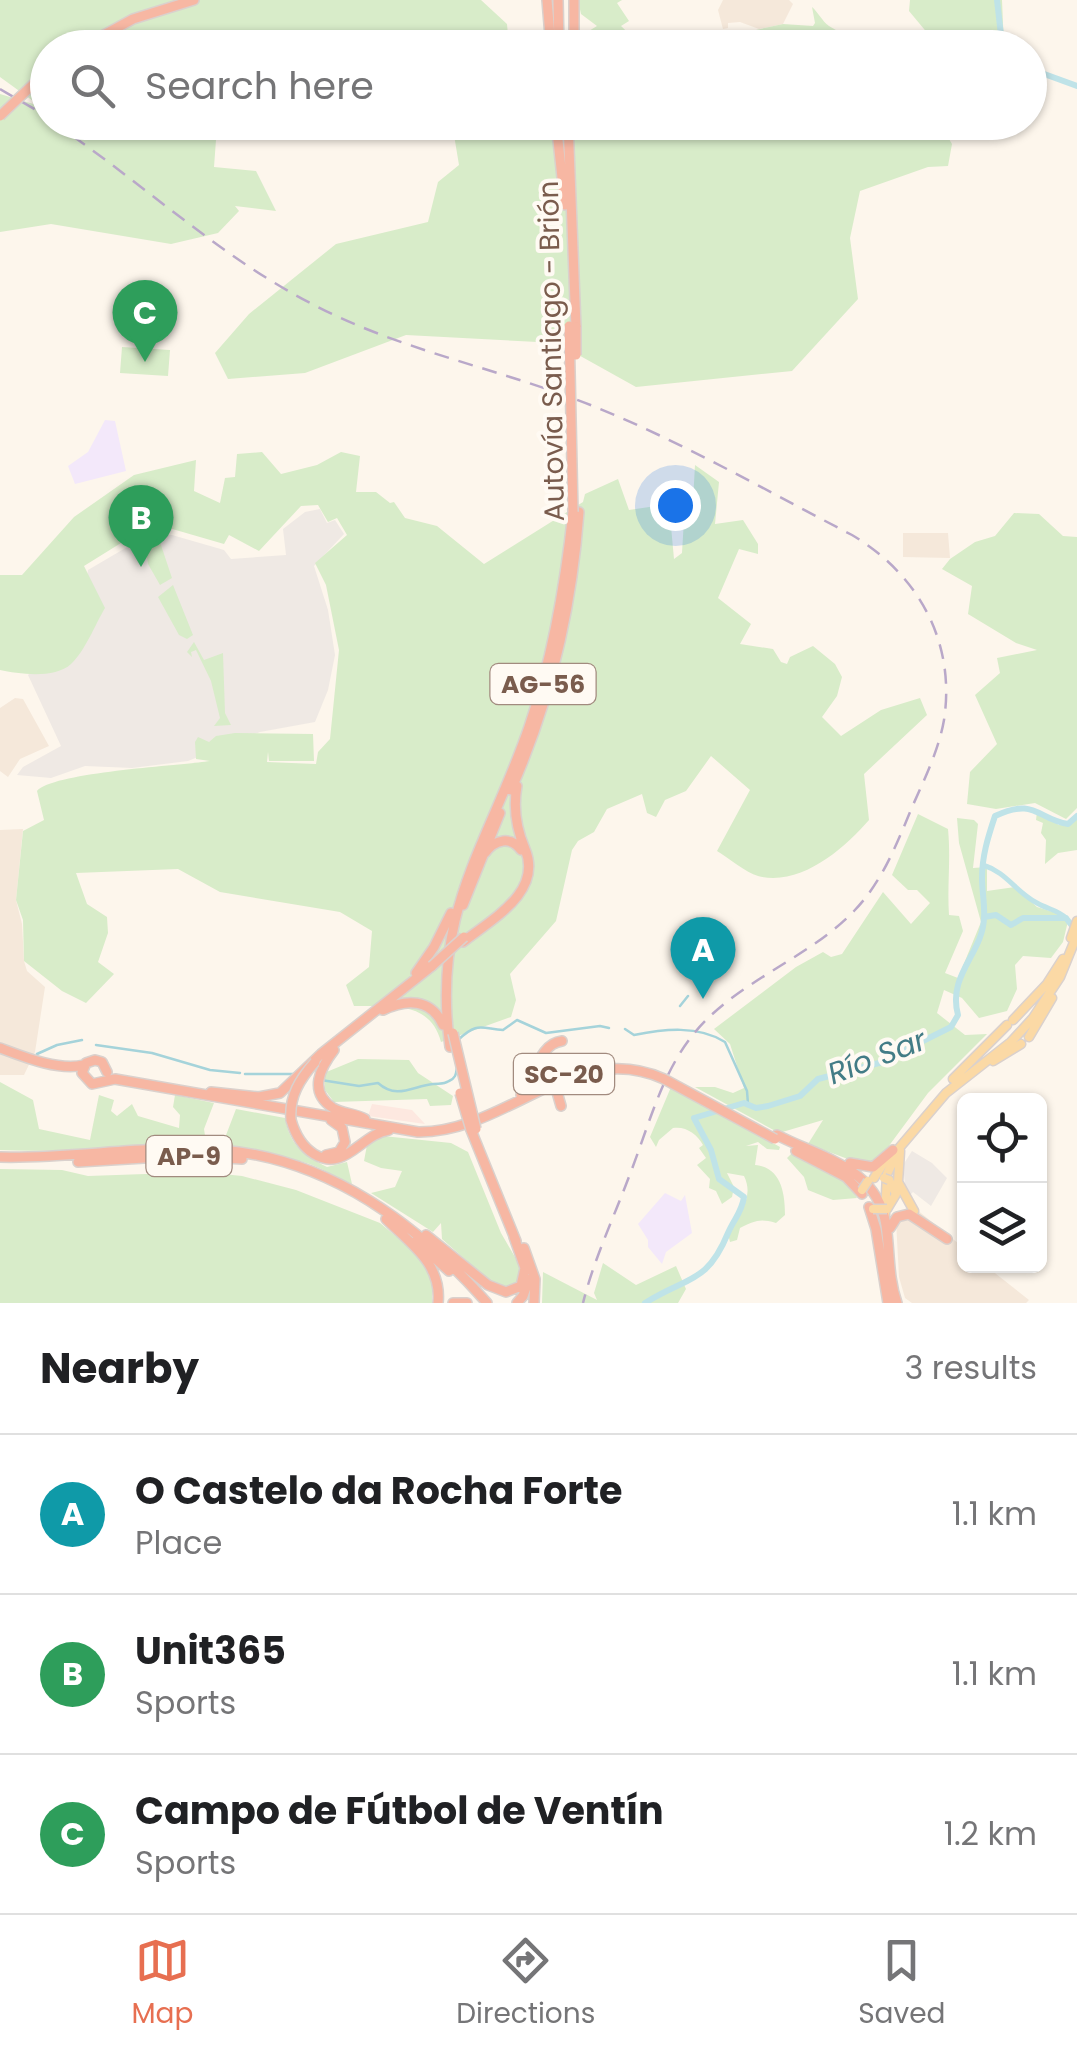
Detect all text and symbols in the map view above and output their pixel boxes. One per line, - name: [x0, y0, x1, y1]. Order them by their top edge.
- search box: [30, 30, 1047, 140]
- icon: search: [65, 58, 120, 113]
- text: Search here: [145, 59, 374, 112]
- street label: Autovía Santiago - Brión: [529, 180, 574, 522]
- pin: C: [112, 280, 178, 362]
- your location: [650, 480, 701, 531]
- pin: B: [108, 484, 174, 567]
- road number: AG-56: [490, 664, 596, 704]
- pin: A: [670, 916, 736, 999]
- water label: Río Sar: [821, 1018, 933, 1095]
- road number: SC-20: [514, 1054, 614, 1094]
- map controls: [957, 1093, 1047, 1273]
- button: locate: [957, 1093, 1047, 1183]
- road number: AP-9: [146, 1136, 232, 1176]
- button: layers: [957, 1183, 1047, 1273]
- text: Nearby: [40, 1339, 199, 1398]
- text: 3 results: [904, 1345, 1037, 1390]
- text: O Castelo da Rocha Forte: [135, 1464, 622, 1517]
- text: A: [61, 1491, 84, 1536]
- text: 1.1 km: [952, 1491, 1037, 1536]
- text: Place: [135, 1520, 222, 1565]
- text: Unit365: [135, 1624, 286, 1677]
- text: B: [62, 1651, 83, 1696]
- text: 1.1 km: [952, 1651, 1037, 1696]
- text: Sports: [135, 1680, 236, 1725]
- text: Campo de Fútbol de Ventín: [135, 1784, 664, 1837]
- text: C: [60, 1811, 85, 1856]
- text: 1.2 km: [944, 1811, 1037, 1856]
- text: Sports: [135, 1840, 236, 1885]
- tab: Map: [131, 1933, 193, 2035]
- tab: Directions: [456, 1933, 595, 2035]
- tab: Saved: [858, 1933, 946, 2035]

